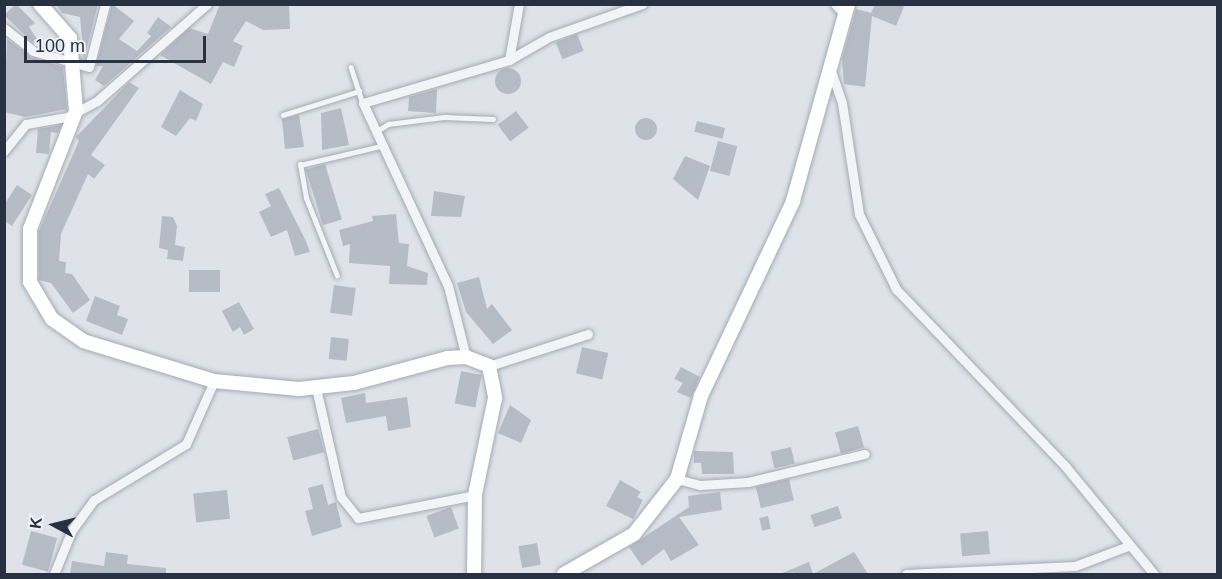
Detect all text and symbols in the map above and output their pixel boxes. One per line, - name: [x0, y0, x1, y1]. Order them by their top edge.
- scale bar: [27, 24, 208, 62]
- text: 100 m: [35, 36, 85, 56]
- north arrow: [24, 495, 84, 555]
- text: K: [26, 516, 45, 530]

